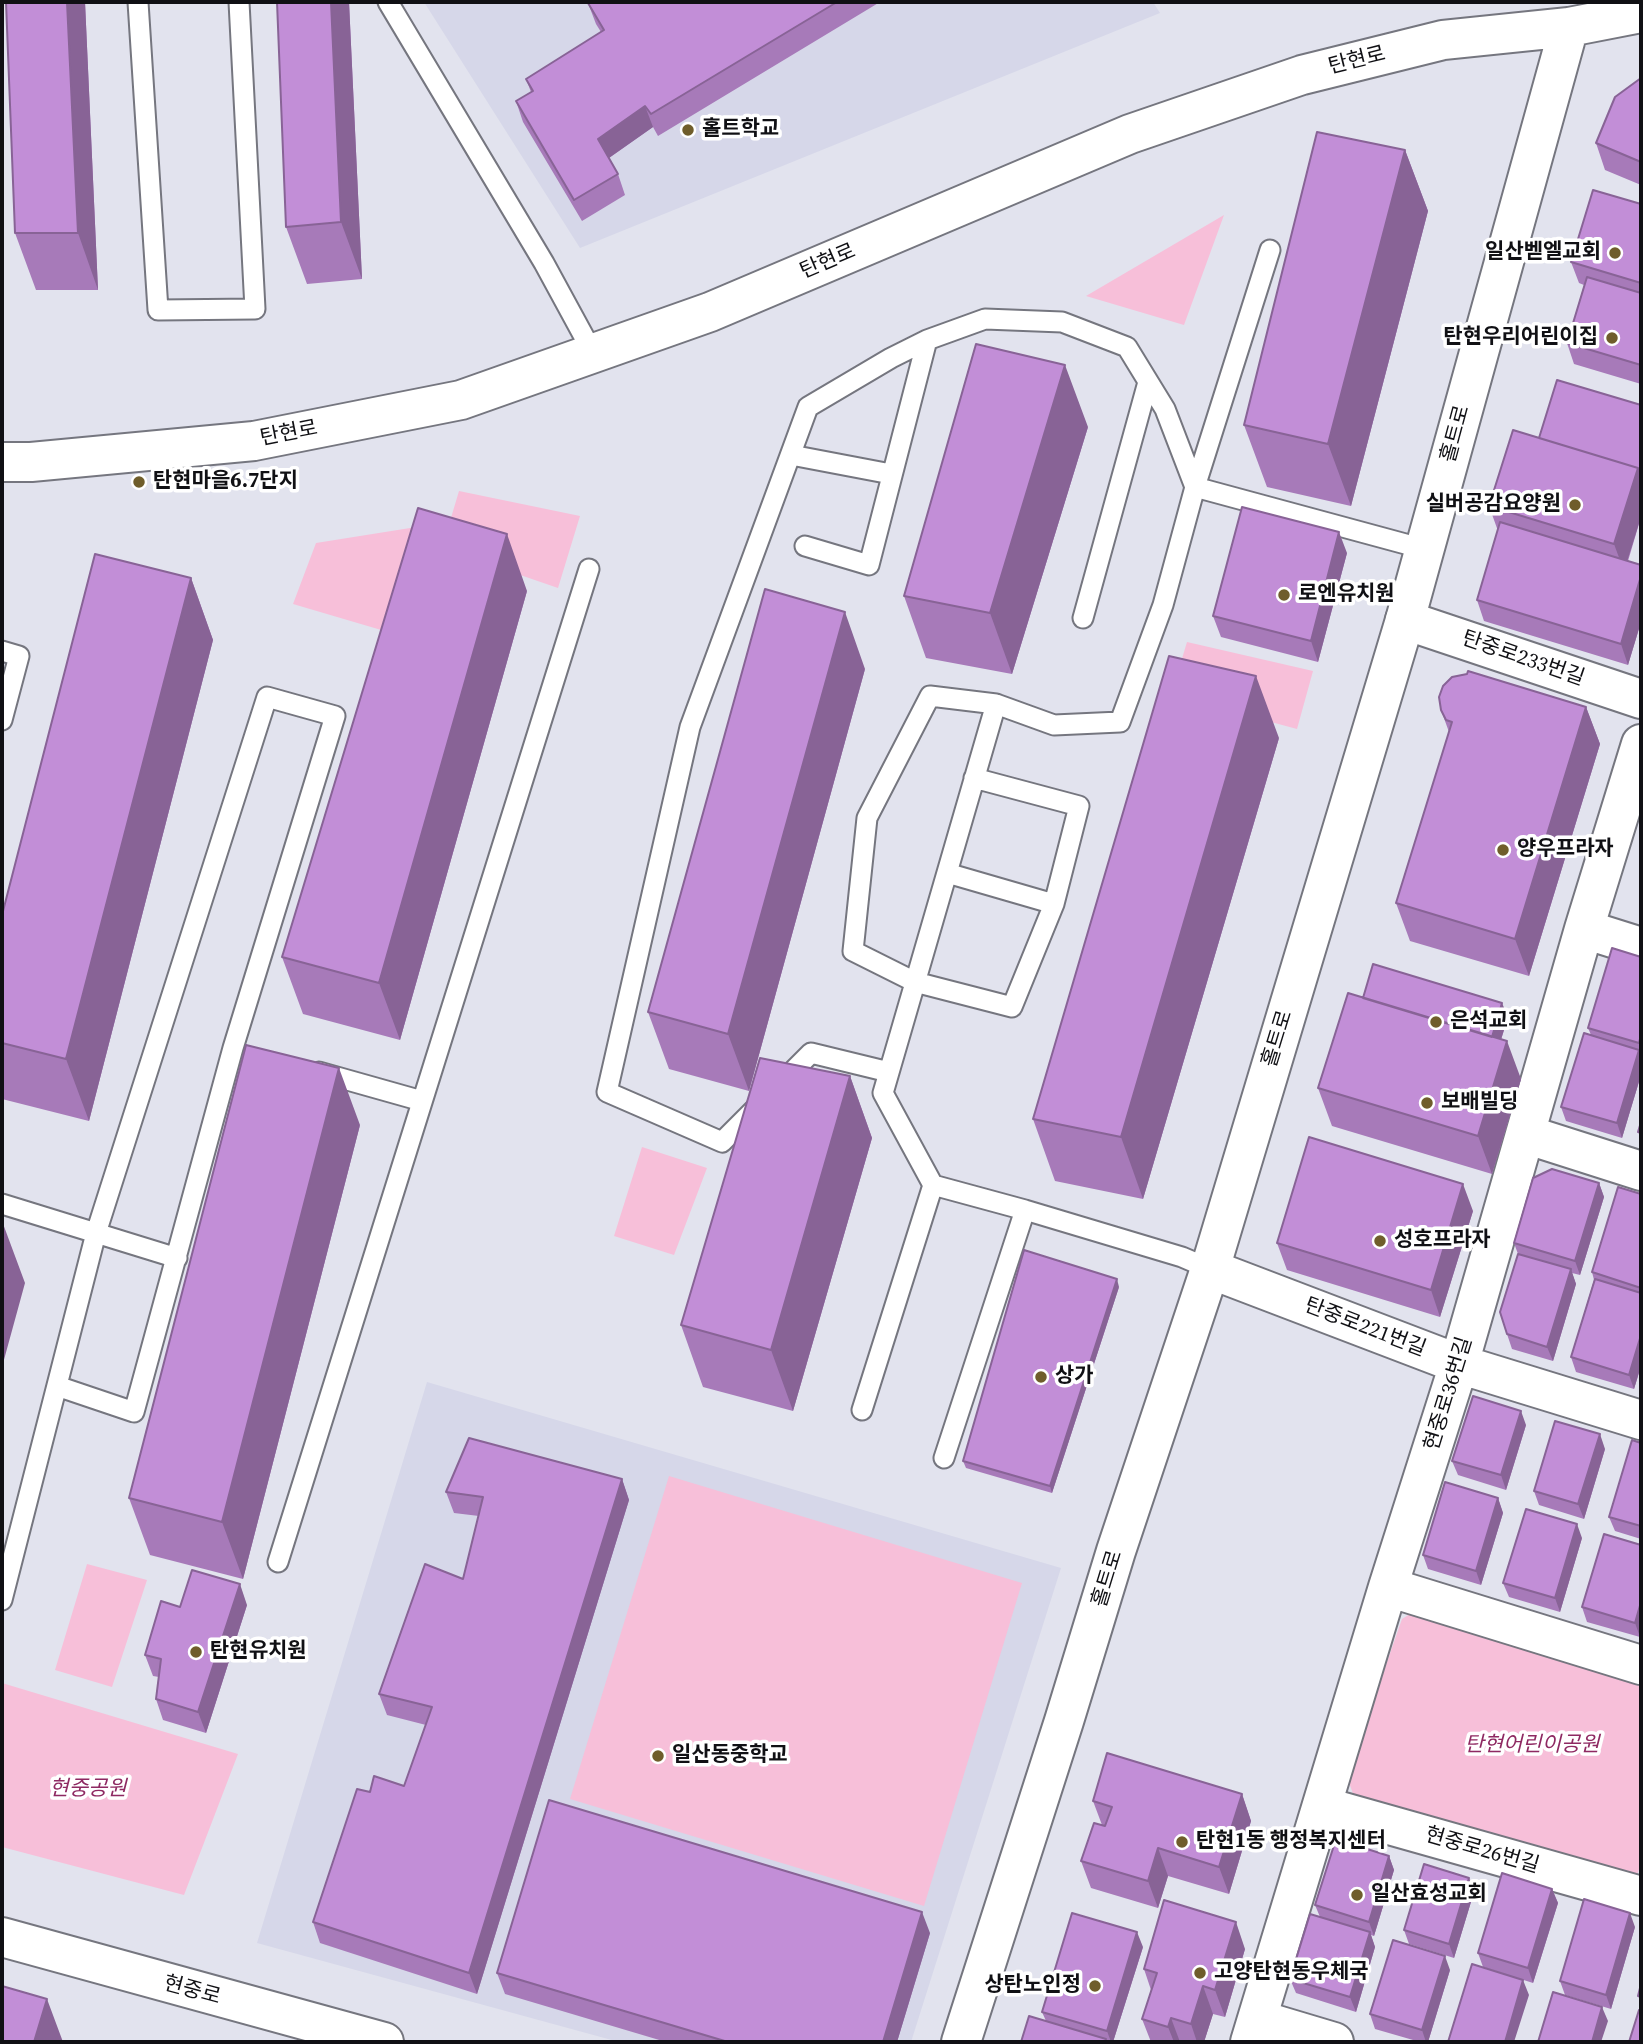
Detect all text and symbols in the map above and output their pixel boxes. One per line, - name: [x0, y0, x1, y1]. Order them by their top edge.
- street label: 탄현로: [1326, 42, 1388, 80]
- place label: 홀트학교: [702, 117, 779, 143]
- marker: 홀트학교: [680, 122, 696, 138]
- street label: 탄현로: [796, 239, 860, 285]
- place label: 일산벧엘교회: [1485, 240, 1601, 266]
- marker: 일산벧엘교회: [1607, 245, 1623, 261]
- place label: 탄현우리어린이집: [1443, 325, 1598, 351]
- marker: 탄현우리어린이집: [1604, 330, 1620, 346]
- street label: 홀트로: [1436, 403, 1476, 465]
- street label: 탄현로: [258, 416, 320, 452]
- place label: 탄현마을6.7단지: [153, 469, 298, 495]
- marker: 탄현마을6.7단지: [131, 474, 147, 490]
- place label: 실버공감요양원: [1426, 492, 1561, 518]
- marker: 실버공감요양원: [1567, 497, 1583, 513]
- place label: 로엔유치원: [1298, 582, 1395, 608]
- marker: 로엔유치원: [1276, 587, 1292, 603]
- street label: 탄중로233번길: [1458, 626, 1588, 692]
- place label: 양우프라자: [1517, 837, 1614, 863]
- marker: 양우프라자: [1495, 842, 1511, 858]
- street label: 홀트로: [1257, 1008, 1299, 1070]
- place label: 은석교회: [1450, 1009, 1527, 1035]
- marker: 은석교회: [1428, 1014, 1444, 1030]
- place label: 보배빌딩: [1441, 1090, 1518, 1116]
- marker: 보배빌딩: [1419, 1095, 1435, 1111]
- place label: 성호프라자: [1394, 1228, 1491, 1254]
- marker: 성호프라자: [1372, 1233, 1388, 1249]
- street label: 탄중로221번길: [1301, 1293, 1429, 1363]
- street label: 현중로36번길: [1420, 1334, 1478, 1454]
- place label: 상가: [1055, 1364, 1094, 1390]
- marker: 상가: [1033, 1369, 1049, 1385]
- street label: 홀트로: [1087, 1548, 1129, 1610]
- place label: 탄현유치원: [210, 1639, 307, 1665]
- marker: 탄현유치원: [188, 1644, 204, 1660]
- park label: 탄현어린이공원: [1464, 1733, 1600, 1759]
- place label: 일산동중학교: [672, 1743, 788, 1769]
- marker: 일산동중학교: [650, 1748, 666, 1764]
- park label: 현중공원: [49, 1777, 127, 1803]
- street label: 현중로26번길: [1422, 1823, 1542, 1879]
- place label: 탄현1동 행정복지센터: [1196, 1829, 1386, 1855]
- marker: 탄현1동 행정복지센터: [1174, 1834, 1190, 1850]
- place label: 일산효성교회: [1371, 1882, 1487, 1908]
- marker: 일산효성교회: [1349, 1887, 1365, 1903]
- place label: 고양탄현동우체국: [1214, 1960, 1369, 1986]
- marker: 고양탄현동우체국: [1192, 1965, 1208, 1981]
- street label: 현중로: [161, 1971, 223, 2011]
- place label: 상탄노인정: [984, 1973, 1081, 1999]
- marker: 상탄노인정: [1087, 1978, 1103, 1994]

